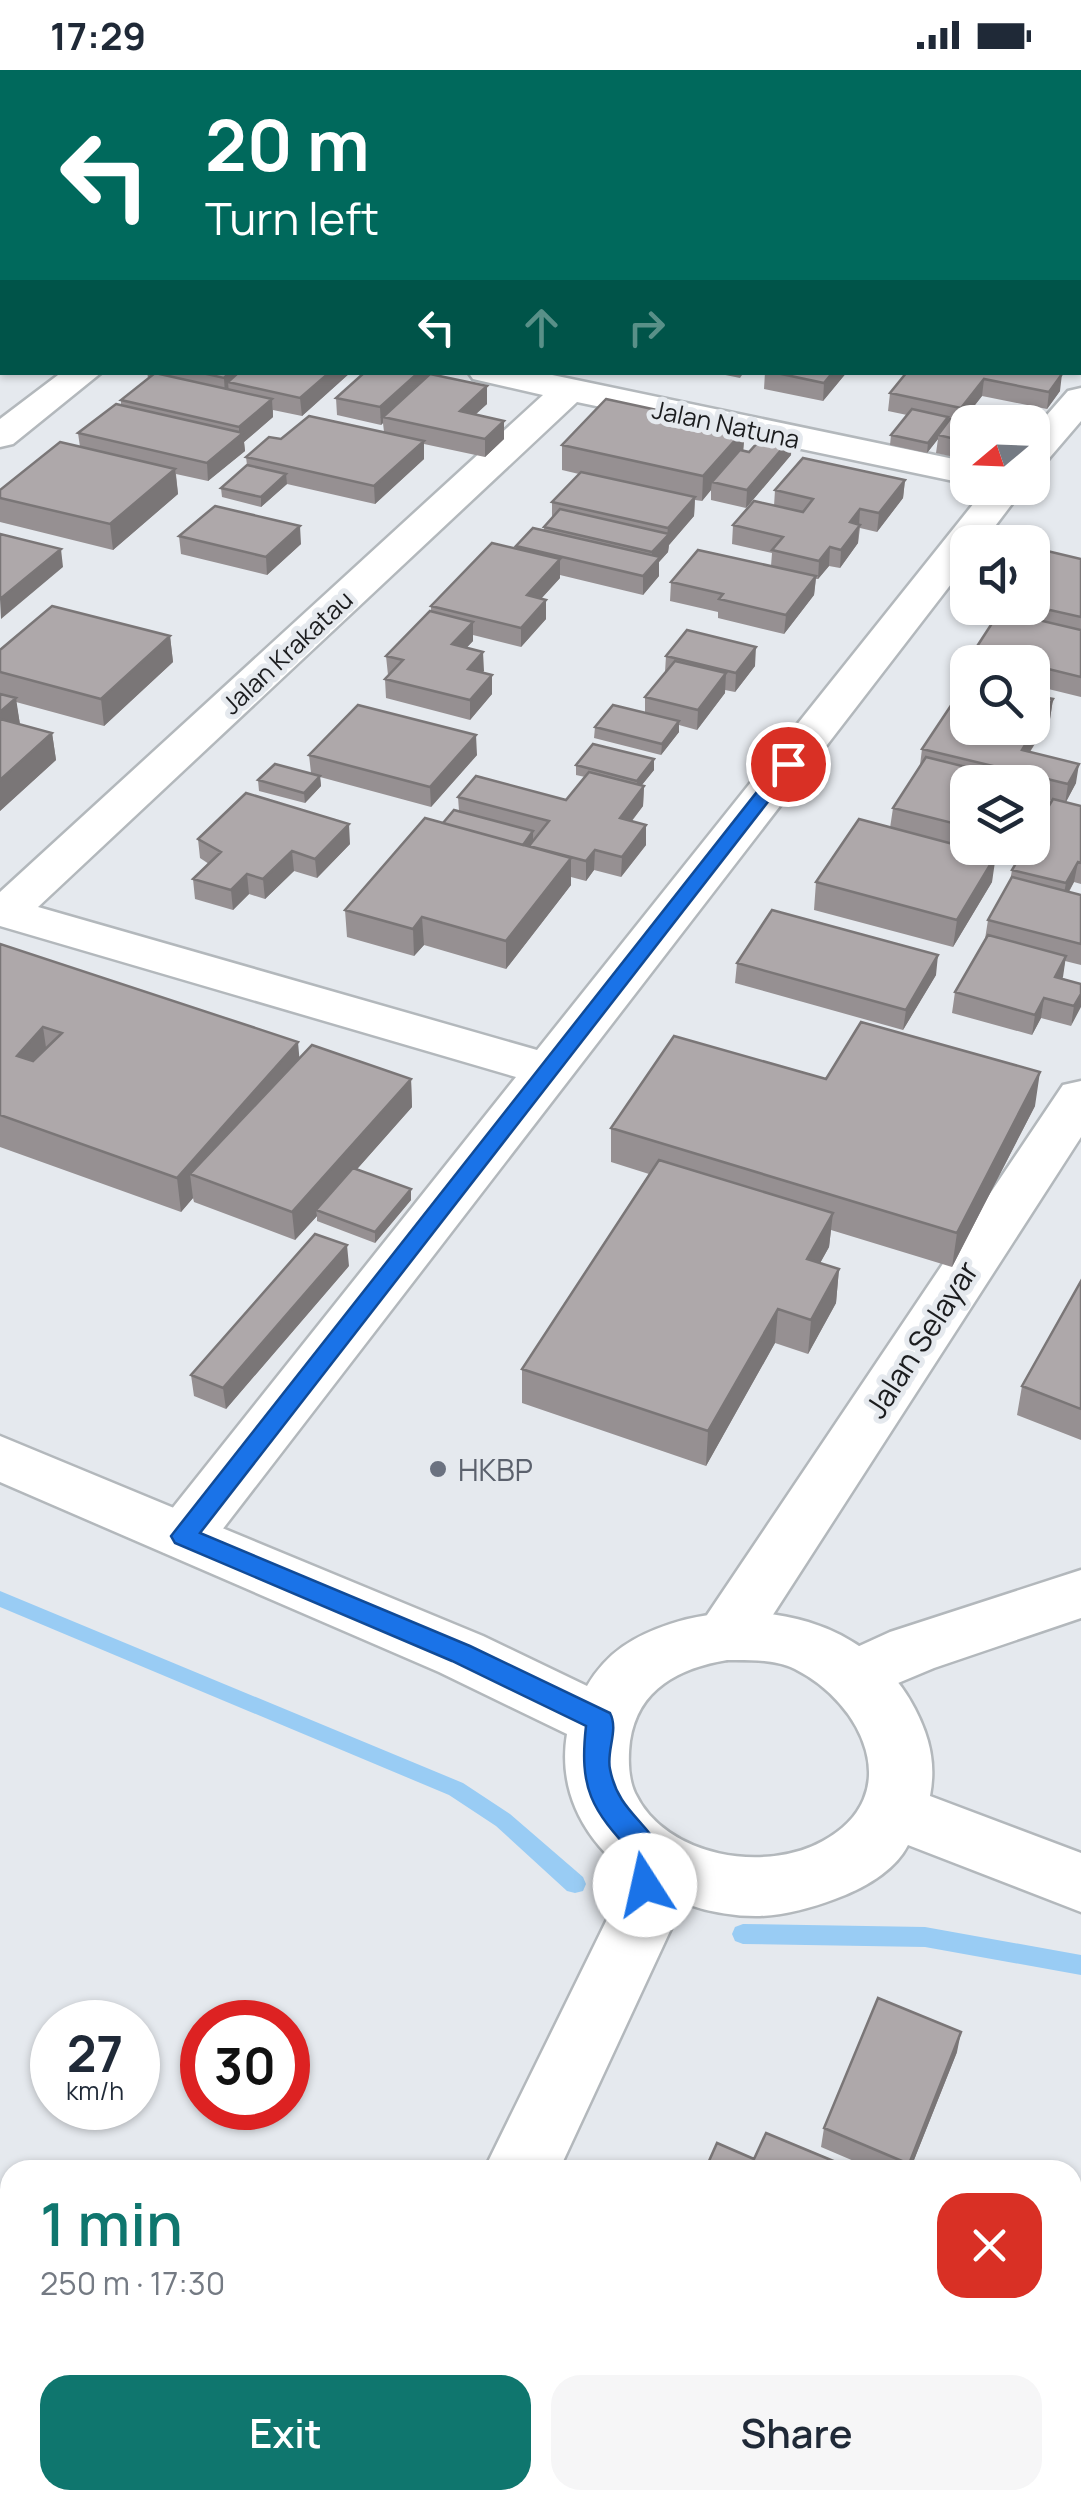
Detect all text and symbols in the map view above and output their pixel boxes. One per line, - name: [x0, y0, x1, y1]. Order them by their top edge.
- text: 17:29: [50, 9, 146, 61]
- text: 20 m: [205, 96, 370, 192]
- icon: left: [40, 110, 170, 240]
- text: Turn left: [205, 187, 379, 249]
- icon: left: [409, 300, 464, 355]
- icon: ahead: [514, 300, 569, 355]
- icon: right: [619, 300, 674, 355]
- street label: Jalan Natuna: [649, 391, 803, 457]
- north arrow: [950, 405, 1050, 505]
- map controls: [950, 405, 1050, 865]
- button: sound: [950, 525, 1050, 625]
- street label: Jalan Krakatau: [214, 582, 360, 722]
- button: search: [950, 645, 1050, 745]
- pin: [746, 722, 831, 807]
- icon: arrive: [761, 737, 816, 792]
- button: layers: [950, 765, 1050, 865]
- street label: Jalan Selayar: [855, 1252, 987, 1425]
- place label: HKBP: [458, 1449, 533, 1490]
- marker: HKBP: [427, 1458, 449, 1480]
- position arrow: [593, 1833, 697, 1937]
- speed limit sign: 30: [180, 2000, 310, 2130]
- text: 27: [67, 2019, 123, 2087]
- text: km/h: [66, 2073, 124, 2108]
- text: 1 min: [40, 2182, 183, 2264]
- button: close: [937, 2193, 1042, 2298]
- text: 250 m · 17:30: [40, 2261, 225, 2305]
- button: Exit: [40, 2375, 531, 2490]
- button: Share: [551, 2375, 1042, 2490]

